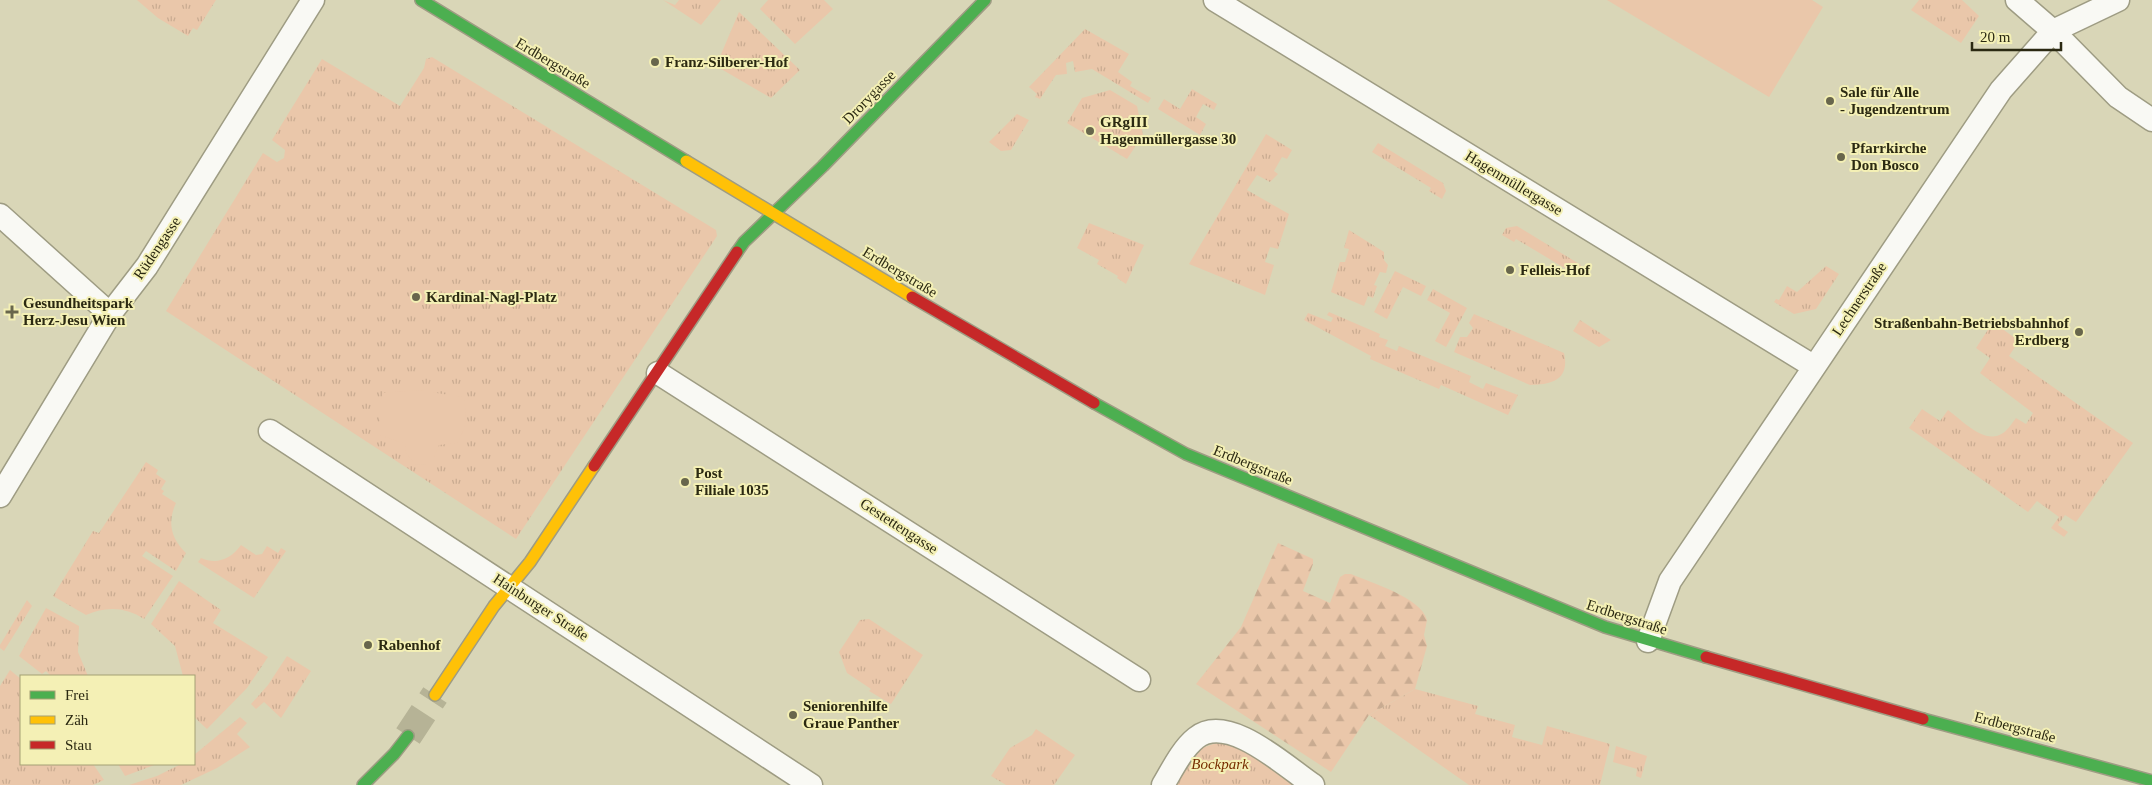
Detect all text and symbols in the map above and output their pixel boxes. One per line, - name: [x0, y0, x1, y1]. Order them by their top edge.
- scale bar: [1972, 20, 2061, 52]
- text: 20 m: [1980, 29, 2011, 45]
- street label: Erdbergstraße: [513, 35, 593, 92]
- place label: Franz-Silberer-Hof: [665, 54, 789, 70]
- marker: Franz-Silberer-Hof: [649, 56, 661, 68]
- street label: Drorygasse: [840, 67, 899, 127]
- place label: Sale für Alle - Jugendzentrum: [1840, 84, 1950, 117]
- marker: Sale für Alle - Jugendzentrum: [1824, 95, 1836, 107]
- place label: GRgIII Hagenmüllergasse 30: [1100, 114, 1236, 147]
- marker: GRgIII Hagenmüllergasse 30: [1084, 125, 1096, 137]
- place label: Pfarrkirche Don Bosco: [1851, 140, 1927, 173]
- street label: Hagenmüllergasse: [1463, 148, 1566, 218]
- marker: Pfarrkirche Don Bosco: [1835, 151, 1847, 163]
- street label: Rüdengasse: [130, 214, 184, 282]
- street label: Erdbergstraße: [860, 244, 940, 301]
- street label: Lechnerstraße: [1829, 259, 1890, 339]
- place label: Felleis-Hof: [1520, 262, 1591, 278]
- marker: Felleis-Hof: [1504, 264, 1516, 276]
- place label: Kardinal-Nagl-Platz: [426, 289, 557, 305]
- marker: Kardinal-Nagl-Platz: [410, 291, 422, 303]
- place label: Gesundheitspark Herz-Jesu Wien: [23, 295, 134, 328]
- marker: Gesundheitspark Herz-Jesu Wien: [5, 305, 19, 319]
- place label: Straßenbahn-Betriebsbahnhof Erdberg: [1874, 315, 2070, 348]
- marker: Straßenbahn-Betriebsbahnhof Erdberg: [2073, 326, 2085, 338]
- street label: Erdbergstraße: [1211, 442, 1295, 488]
- place label: Post Filiale 1035: [695, 465, 769, 498]
- marker: Post Filiale 1035: [679, 476, 691, 488]
- street label: Gestettengasse: [857, 495, 941, 557]
- street label: Hainburger Straße: [490, 570, 592, 644]
- street label: Erdbergstraße: [1585, 596, 1670, 638]
- place label: Rabenhof: [378, 637, 442, 653]
- marker: Rabenhof: [362, 639, 374, 651]
- legend: [20, 675, 195, 765]
- text: Frei: [65, 687, 89, 703]
- place label: Seniorenhilfe Graue Panther: [803, 698, 900, 731]
- street label: Erdbergstraße: [1972, 708, 2058, 746]
- marker: Seniorenhilfe Graue Panther: [787, 709, 799, 721]
- text: Zäh: [65, 712, 89, 728]
- text: Stau: [65, 737, 92, 753]
- park label: Bockpark: [1191, 756, 1249, 772]

